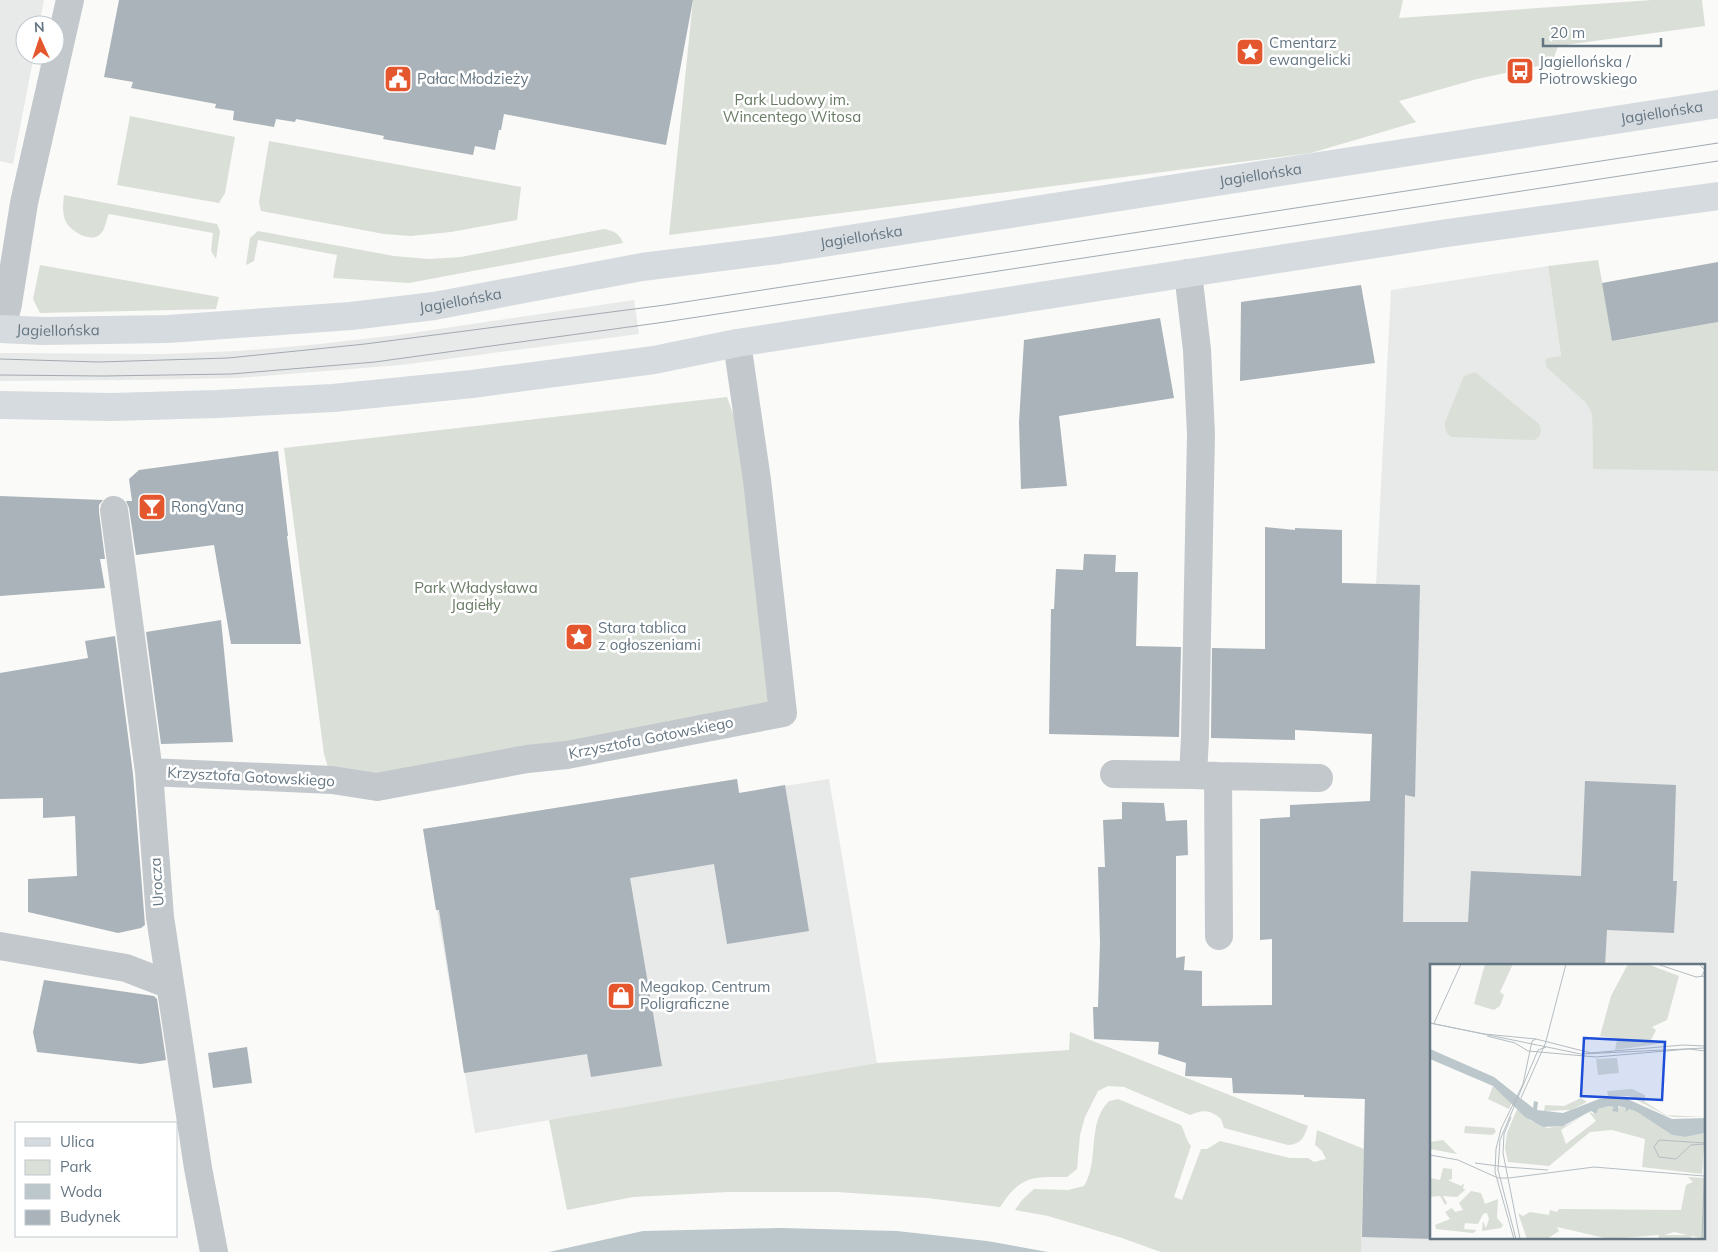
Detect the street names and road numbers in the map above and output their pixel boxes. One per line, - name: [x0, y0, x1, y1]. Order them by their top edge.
- street label: Jagiellońska: [1619, 96, 1704, 128]
- street label: Jagiellońska: [1218, 159, 1303, 190]
- street label: Jagiellońska: [818, 221, 904, 252]
- street label: Jagiellońska: [418, 284, 503, 317]
- street label: Jagiellońska: [16, 320, 100, 340]
- street label: Krzysztofa Gotowskiego: [567, 712, 735, 763]
- street label: Krzysztofa Gotowskiego: [167, 763, 335, 790]
- street label: Urocza: [145, 857, 168, 907]

